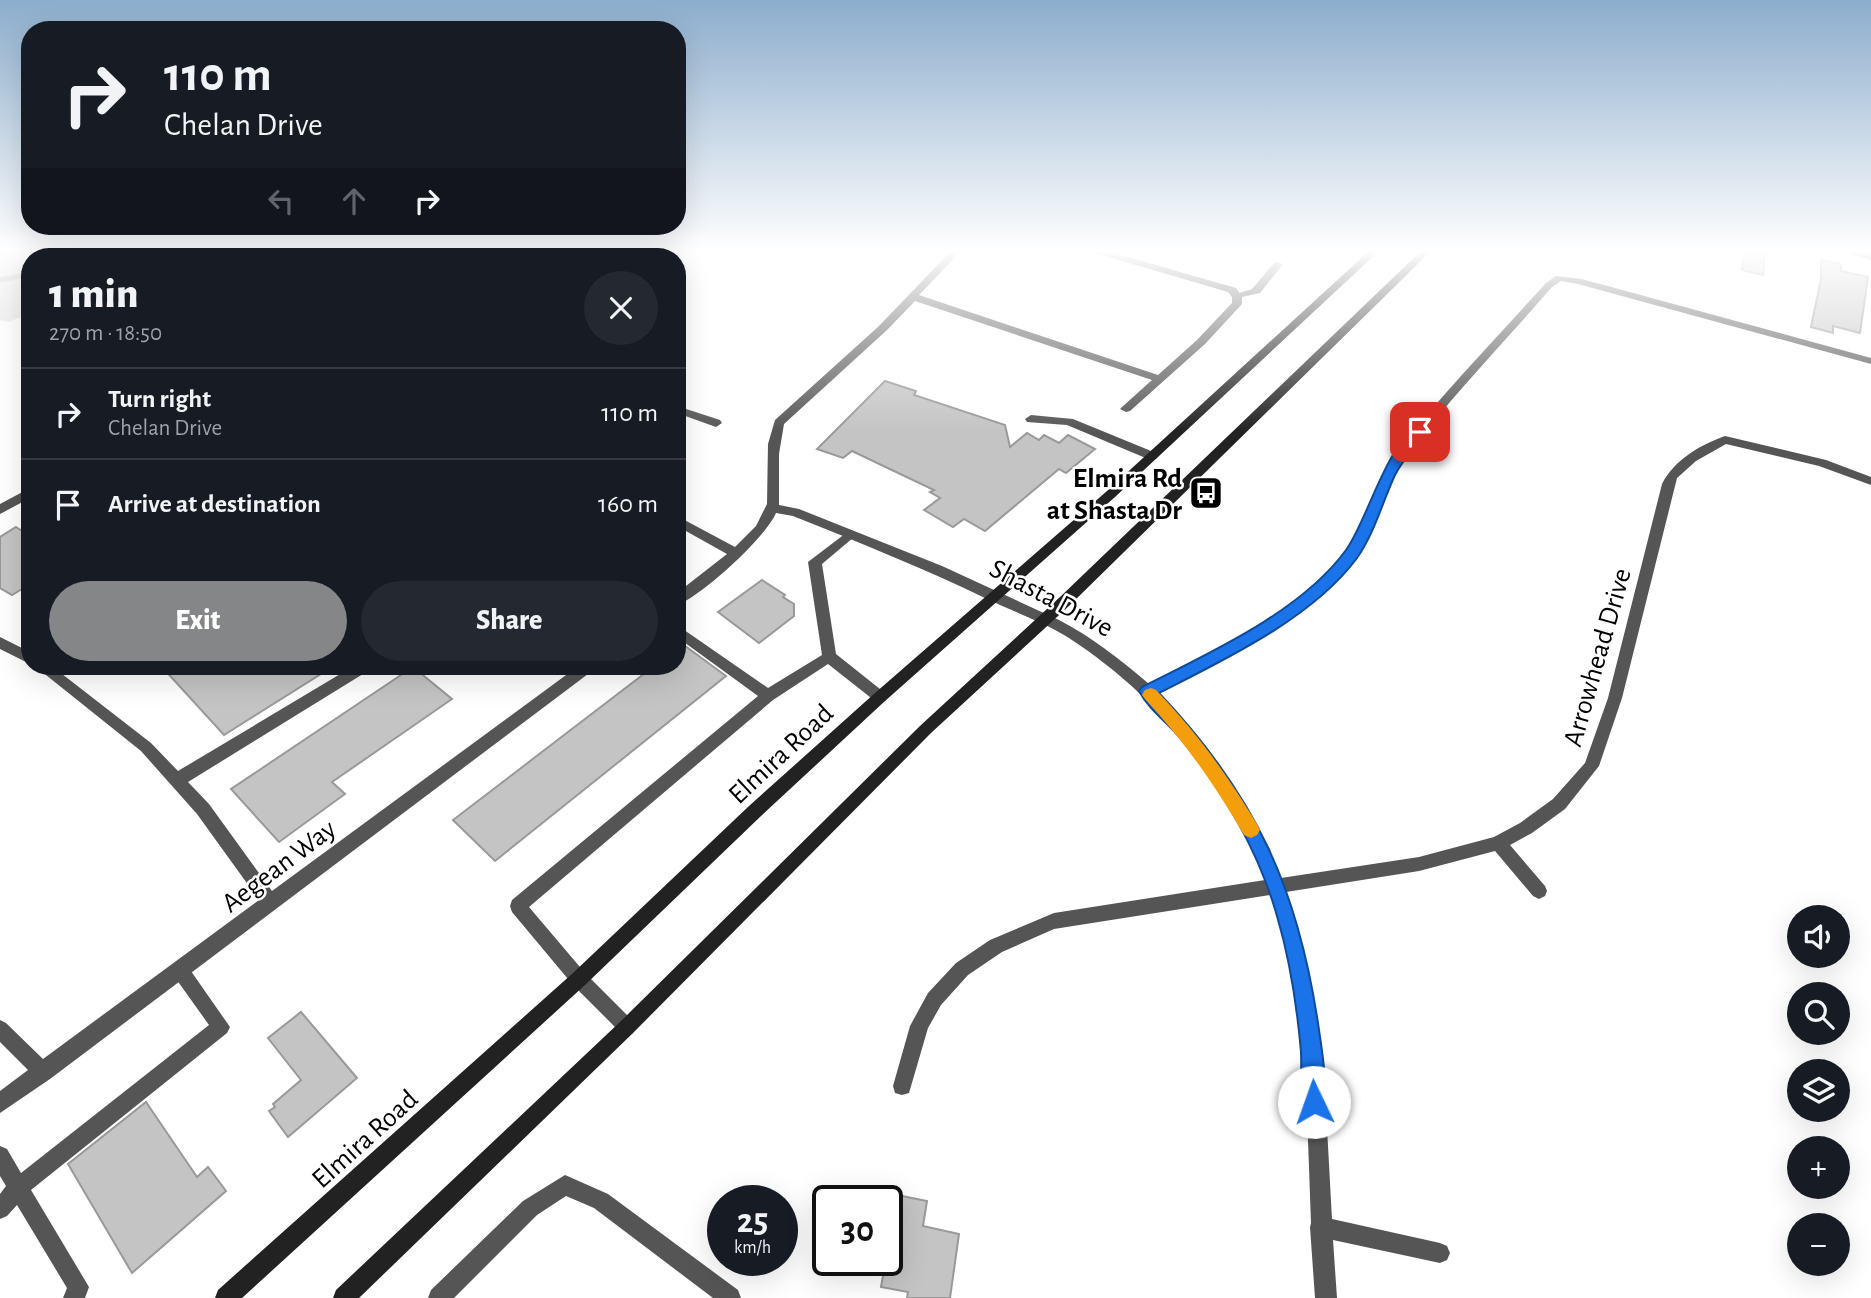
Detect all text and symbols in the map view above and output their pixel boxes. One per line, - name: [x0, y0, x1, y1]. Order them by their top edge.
- icon: right: [49, 49, 140, 140]
- text: 110 m: [164, 51, 272, 100]
- text: Chelan Drive: [164, 109, 323, 141]
- icon: left: [262, 182, 300, 220]
- icon: ahead: [335, 182, 373, 220]
- icon: right: [408, 182, 446, 220]
- button: close: [584, 271, 658, 345]
- text: 1 min: [49, 273, 138, 315]
- text: 270 m · 18:50: [49, 322, 162, 345]
- text: Turn right: [108, 386, 211, 412]
- icon: right: [49, 395, 87, 433]
- text: 110 m: [601, 400, 658, 426]
- pin: [1390, 402, 1450, 462]
- icon: arrive: [1401, 413, 1439, 451]
- text: Chelan Drive: [108, 417, 222, 440]
- place label: Elmira Rd at Shasta Dr: [1047, 465, 1182, 525]
- bus stop icon: Elmira Rd at Shasta Dr: [1187, 474, 1225, 512]
- icon: arrive: [49, 486, 87, 524]
- text: Arrive at destination: [108, 491, 321, 517]
- text: 160 m: [598, 491, 658, 517]
- street label: Shasta Drive: [985, 555, 1117, 643]
- street label: Arrowhead Drive: [1559, 565, 1637, 750]
- button: Exit: [49, 581, 347, 661]
- button: Share: [361, 581, 658, 661]
- street label: Elmira Road: [724, 699, 839, 810]
- street label: Aegean Way: [217, 815, 341, 918]
- map controls: [1787, 905, 1850, 1276]
- button: sound: [1787, 905, 1850, 968]
- button: search: [1787, 982, 1850, 1045]
- button: layers: [1787, 1059, 1850, 1122]
- position arrow: [1277, 1065, 1351, 1139]
- street label: Elmira Road: [307, 1085, 424, 1194]
- button: +: [1787, 1136, 1850, 1199]
- speed limit sign: 30: [812, 1185, 903, 1276]
- text: 25: [737, 1204, 768, 1239]
- button: −: [1787, 1213, 1850, 1276]
- text: km/h: [734, 1239, 771, 1257]

